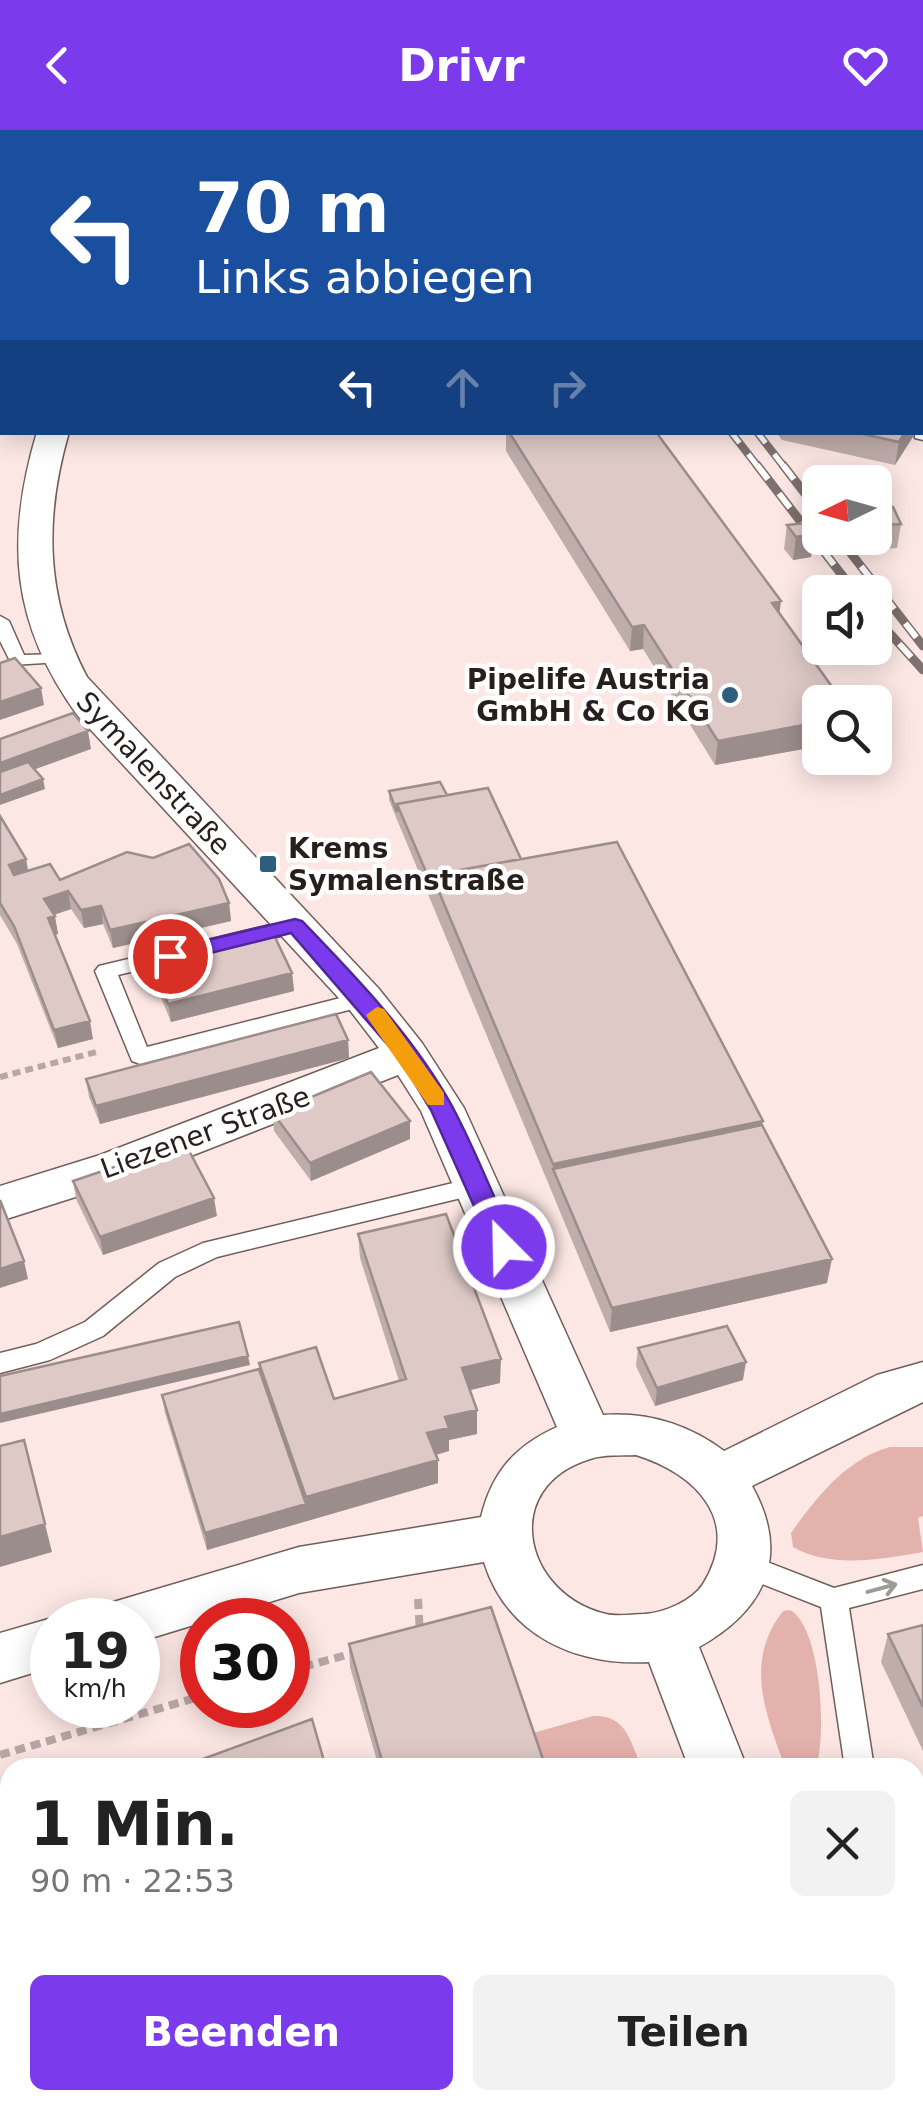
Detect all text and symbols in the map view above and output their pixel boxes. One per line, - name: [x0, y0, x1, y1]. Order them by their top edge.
- icon: back: [30, 38, 85, 93]
- icon: heart: [838, 38, 893, 93]
- text: Drivr: [398, 39, 525, 92]
- text: 70 m: [195, 167, 390, 249]
- icon: left: [30, 170, 160, 300]
- text: Links abbiegen: [195, 251, 535, 304]
- icon: left: [330, 360, 385, 415]
- icon: ahead: [435, 360, 490, 415]
- icon: right: [540, 360, 595, 415]
- north arrow: [802, 465, 892, 555]
- map controls: [802, 465, 892, 775]
- button: sound: [802, 575, 892, 665]
- place label: Pipelife Austria GmbH & Co KG: [467, 663, 710, 728]
- marker: Pipelife Austria GmbH & Co KG: [719, 684, 741, 706]
- street label: Symalenstraße: [70, 685, 238, 862]
- button: search: [802, 685, 892, 775]
- place label: Krems Symalenstraße: [288, 832, 525, 897]
- marker: Krems Symalenstraße: [257, 853, 279, 875]
- pin: [128, 914, 213, 999]
- icon: arrive: [143, 929, 198, 984]
- street label: Liezener Straße: [96, 1079, 314, 1186]
- position arrow: [452, 1195, 556, 1299]
- one-way arrow: [866, 1577, 897, 1596]
- speed limit sign: 30: [180, 1598, 310, 1728]
- text: 19: [60, 1622, 130, 1680]
- text: km/h: [63, 1674, 127, 1703]
- text: 1 Min.: [30, 1789, 238, 1859]
- button: close: [790, 1791, 895, 1896]
- text: 90 m · 22:53: [30, 1862, 235, 1900]
- button: Beenden: [30, 1975, 453, 2090]
- button: Teilen: [473, 1975, 895, 2090]

